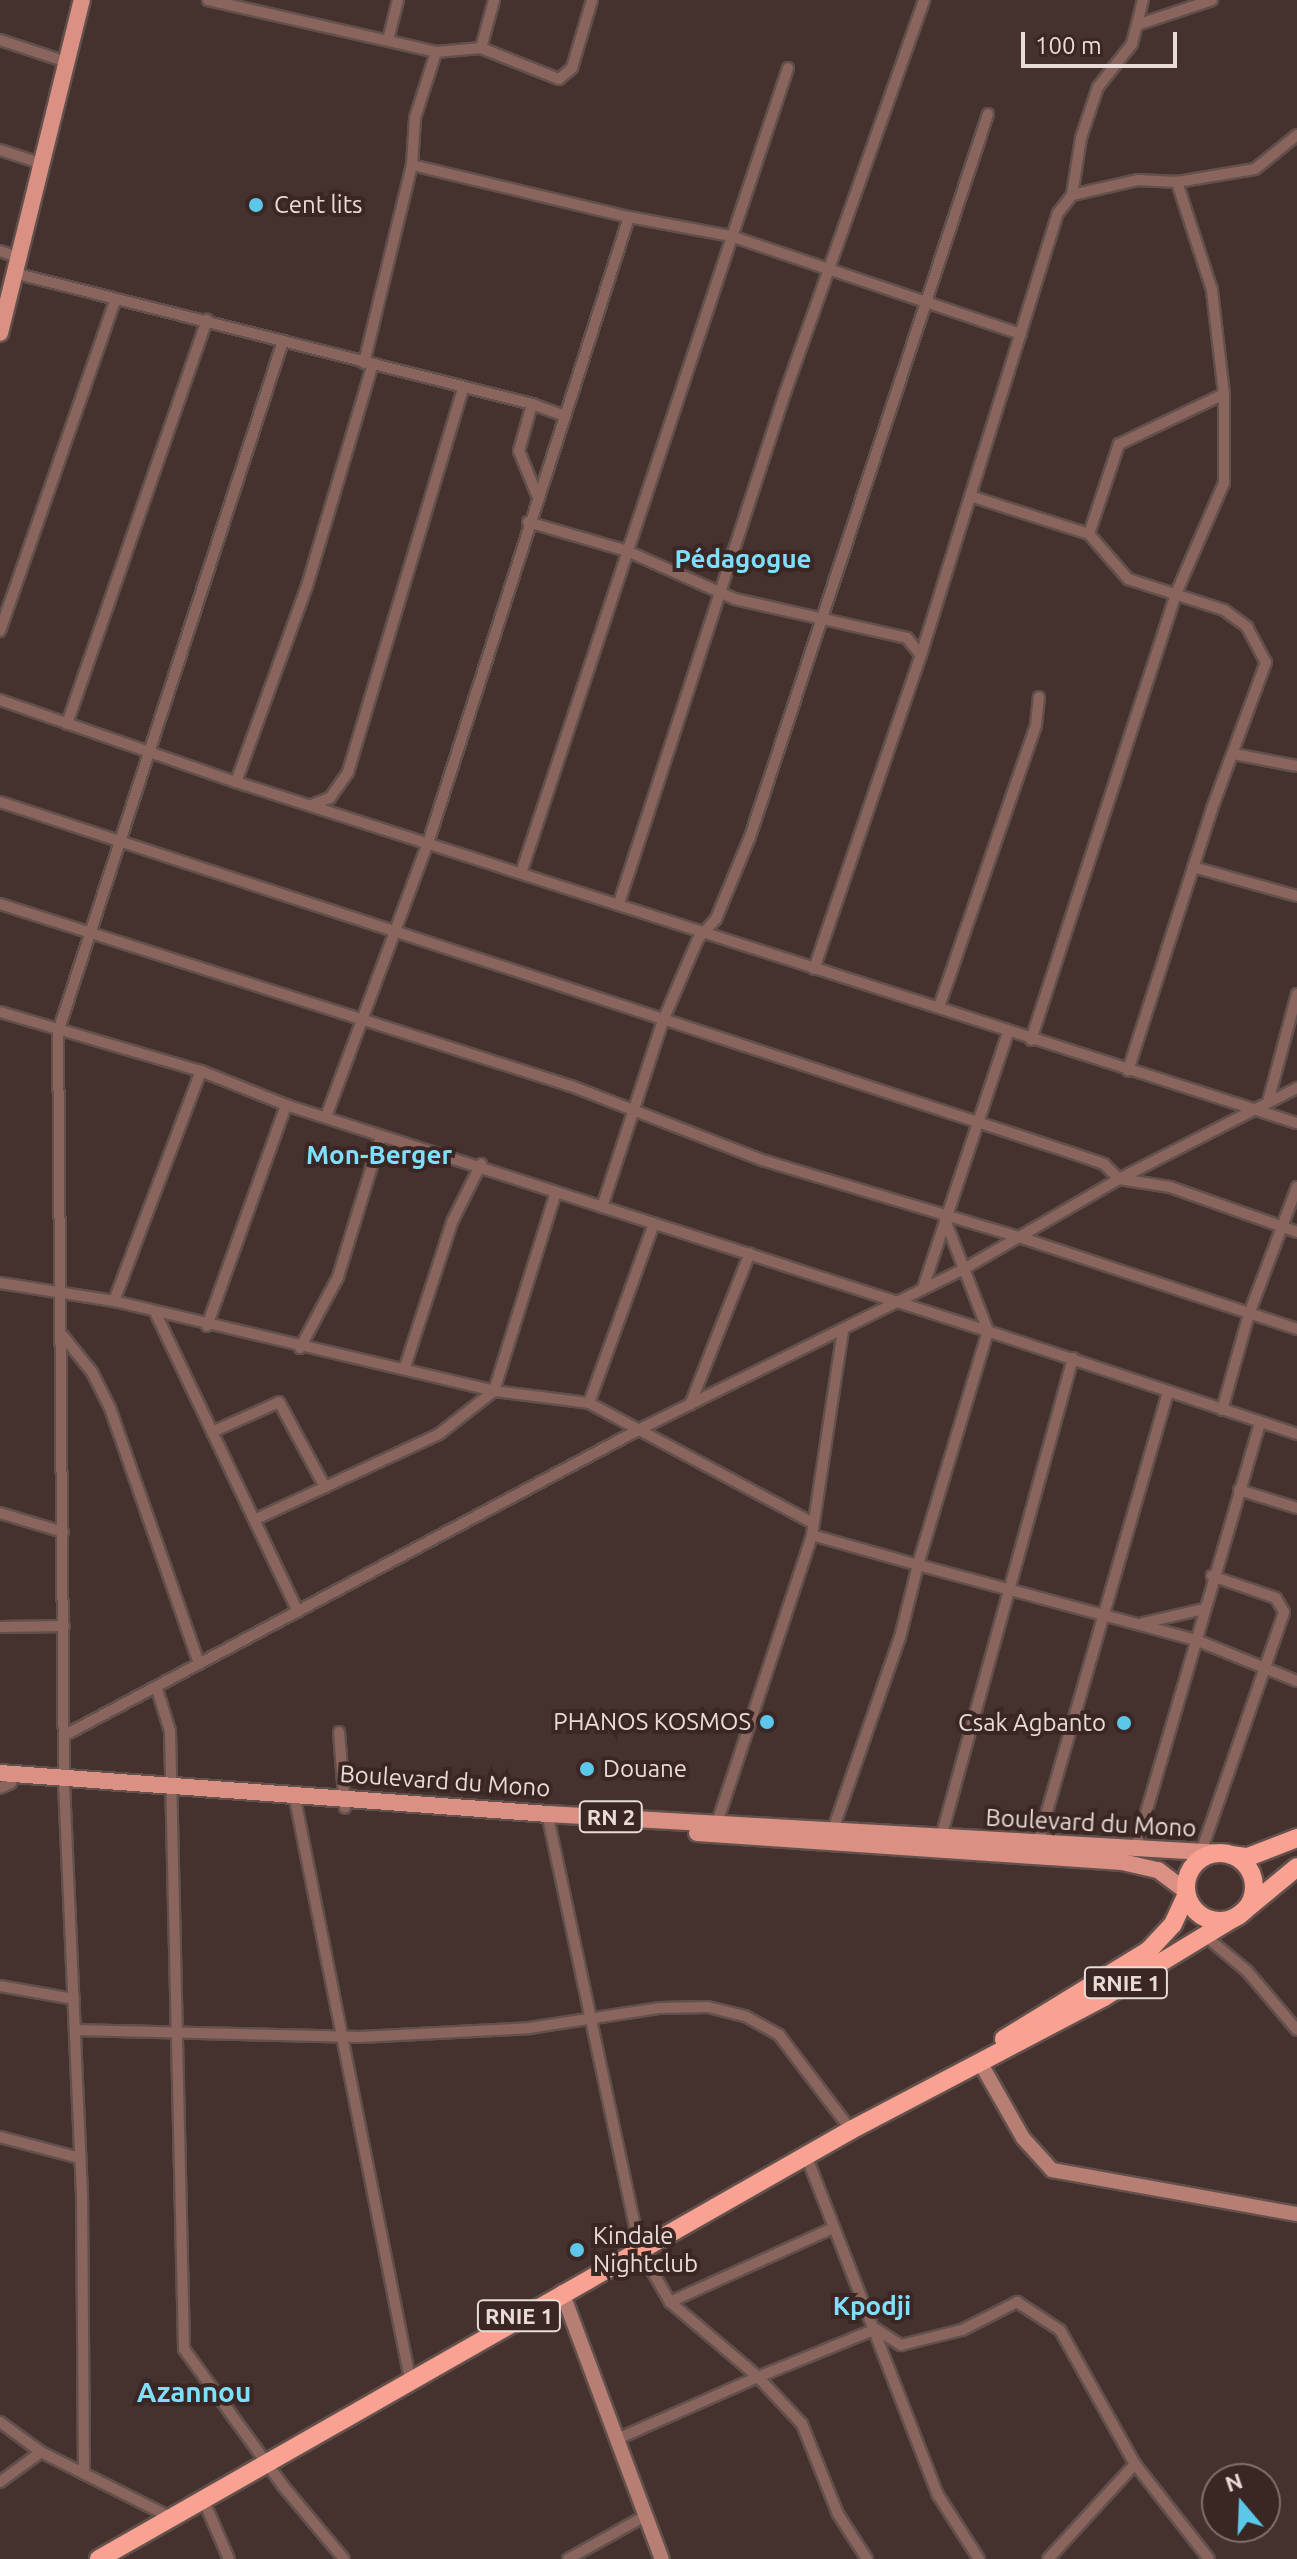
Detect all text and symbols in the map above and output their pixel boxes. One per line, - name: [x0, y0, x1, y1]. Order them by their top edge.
- scale bar: [1025, 16, 1181, 66]
- text: 100 m: [1035, 32, 1102, 59]
- place label: Cent lits: [274, 191, 363, 219]
- marker: Cent lits: [245, 194, 267, 216]
- district label: Pédagogue: [674, 543, 812, 575]
- district label: Mon-Berger: [306, 1139, 452, 1171]
- place label: PHANOS KOSMOS: [553, 1708, 751, 1736]
- place label: Csak Agbanto: [958, 1709, 1106, 1737]
- marker: Csak Agbanto: [1113, 1712, 1135, 1734]
- marker: PHANOS KOSMOS: [758, 1713, 776, 1731]
- place label: Douane: [603, 1755, 687, 1783]
- street label: Boulevard du Mono: [339, 1759, 551, 1803]
- marker: Douane: [578, 1760, 596, 1778]
- road number: RN 2: [577, 1799, 645, 1835]
- street label: Boulevard du Mono: [985, 1803, 1197, 1843]
- road number: RNIE 1: [1082, 1965, 1170, 2001]
- place label: Kindale Nightclub: [593, 2222, 698, 2278]
- marker: Kindale Nightclub: [568, 2241, 586, 2259]
- district label: Kpodji: [833, 2290, 911, 2322]
- road number: RNIE 1: [475, 2298, 563, 2334]
- district label: Azannou: [137, 2375, 251, 2409]
- north arrow: [1201, 2463, 1281, 2543]
- text: N: [1222, 2467, 1246, 2496]

